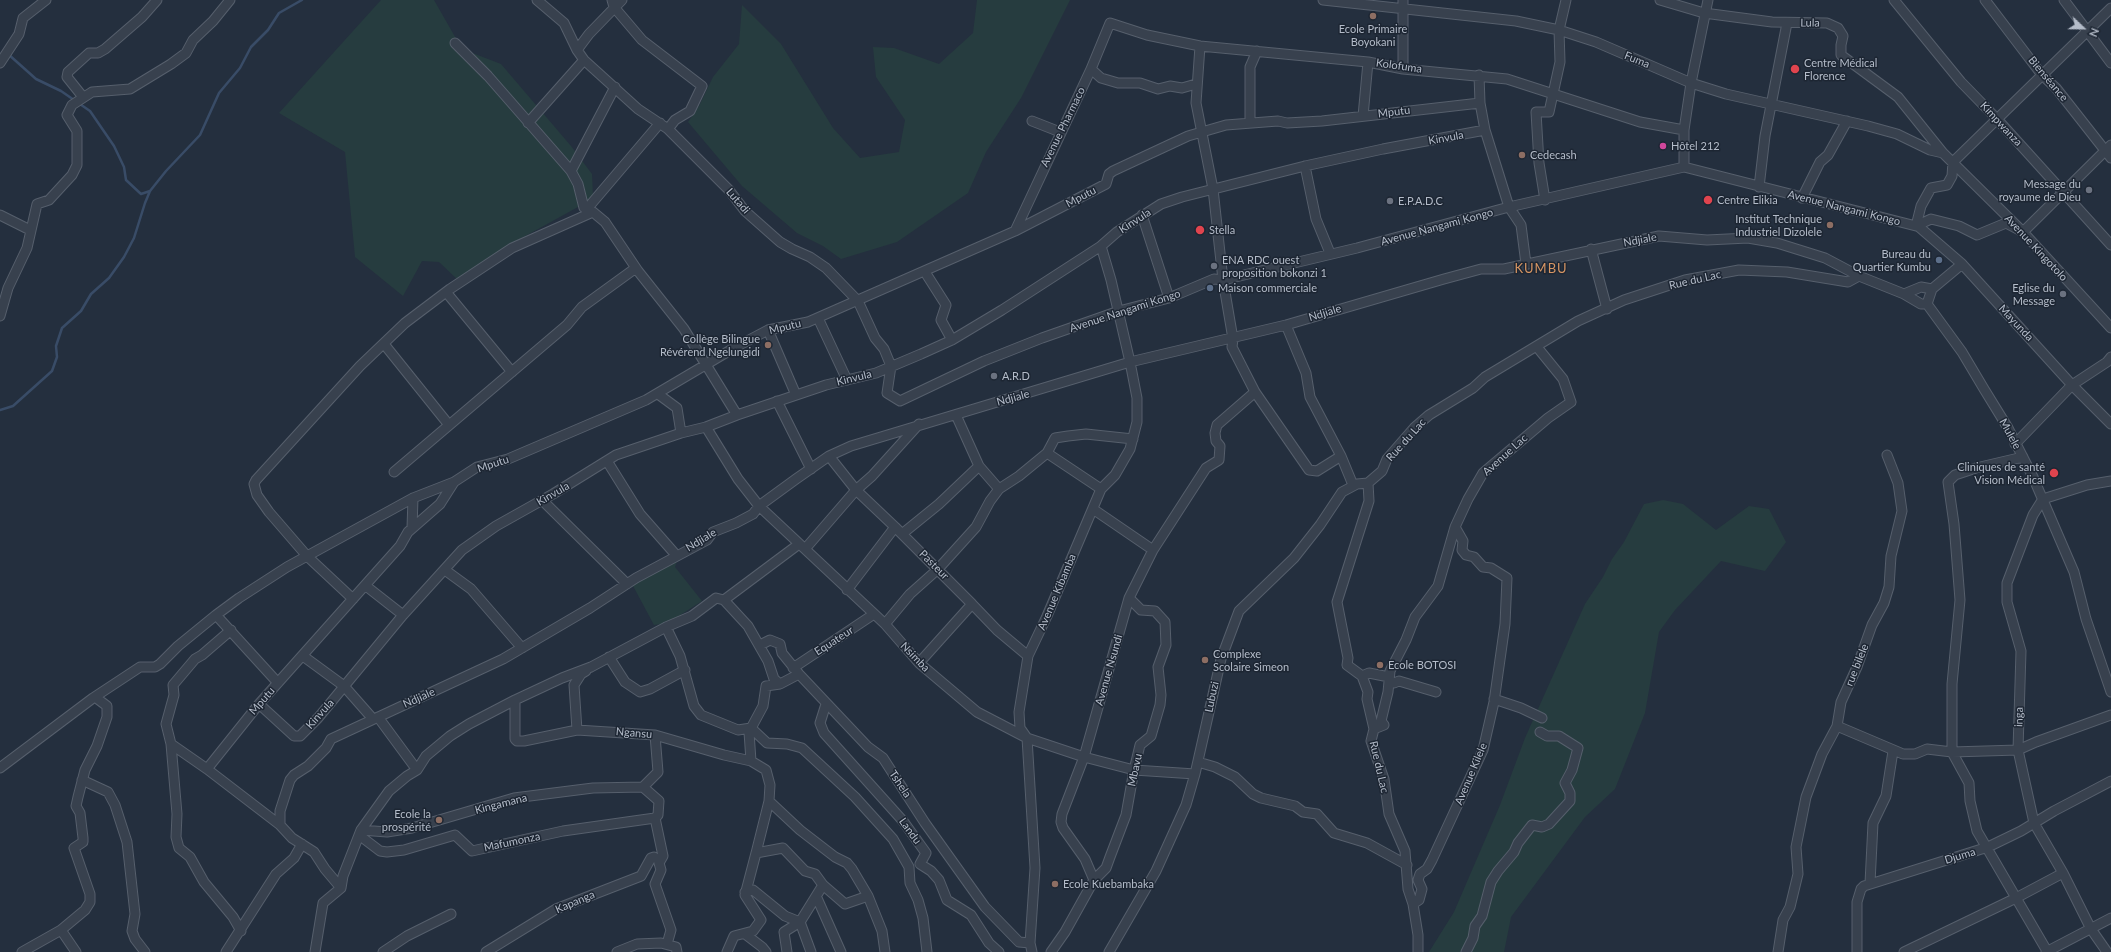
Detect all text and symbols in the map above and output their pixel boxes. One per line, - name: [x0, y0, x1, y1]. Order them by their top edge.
- north arrow: [2063, 8, 2103, 48]
- marker: Ecole Primaire Boyokani: [1368, 11, 1378, 21]
- street label: Lula: [1800, 16, 1820, 30]
- place label: Ecole Primaire Boyokani: [1339, 22, 1407, 48]
- text: N: [2087, 26, 2102, 39]
- street label: Fuma: [1622, 49, 1652, 71]
- street label: Bienséance: [2025, 54, 2071, 104]
- street label: Kolofuma: [1375, 56, 1423, 76]
- place label: Centre Médical Florence: [1804, 56, 1877, 82]
- marker: Centre Médical Florence: [1789, 63, 1801, 75]
- street label: Avenue Pharmaco: [1038, 85, 1088, 169]
- street label: Kimpwanza: [1977, 99, 2025, 149]
- street label: Mputu: [1377, 103, 1411, 121]
- street label: Kinvula: [1427, 128, 1465, 148]
- place label: Hôtel 212: [1671, 139, 1720, 153]
- marker: Hôtel 212: [1658, 141, 1668, 151]
- place label: Cedecash: [1530, 148, 1577, 162]
- marker: Cedecash: [1517, 150, 1527, 160]
- place label: Message du royaume de Dieu: [1999, 177, 2081, 203]
- street label: Mputu: [1064, 184, 1098, 210]
- street label: Lutadi: [723, 185, 753, 217]
- marker: Message du royaume de Dieu: [2084, 185, 2094, 195]
- street label: Avenue Nangami Kongo: [1786, 188, 1902, 228]
- place label: Centre Elikia: [1717, 193, 1778, 207]
- place label: E.P.A.D.C: [1398, 194, 1443, 208]
- marker: Centre Elikia: [1702, 194, 1714, 206]
- marker: E.P.A.D.C: [1385, 196, 1395, 206]
- street label: Kinvula: [1116, 206, 1154, 236]
- street label: Avenue Nangami Kongo: [1379, 206, 1495, 248]
- place label: Institut Technique Industriel Dizolele: [1735, 212, 1822, 238]
- street label: Avenue Kingotolo: [2002, 212, 2070, 284]
- marker: Institut Technique Industriel Dizolele: [1825, 220, 1835, 230]
- place label: Stella: [1209, 223, 1235, 237]
- marker: Stella: [1194, 224, 1206, 236]
- street label: Ndjiale: [1622, 231, 1658, 249]
- place label: Bureau du Quartier Kumbu: [1853, 247, 1931, 273]
- place label: ENA RDC ouest proposition bokonzi 1: [1222, 253, 1327, 279]
- marker: Bureau du Quartier Kumbu: [1934, 255, 1944, 265]
- marker: ENA RDC ouest proposition bokonzi 1: [1209, 261, 1219, 271]
- district label: KUMBU: [1514, 261, 1568, 277]
- street label: Rue du Lac: [1668, 268, 1722, 292]
- place label: Maison commerciale: [1218, 281, 1317, 295]
- place label: Eglise du Message: [2012, 281, 2055, 307]
- marker: Maison commerciale: [1205, 283, 1215, 293]
- street label: Avenue Nangami Kongo: [1068, 287, 1182, 335]
- marker: Eglise du Message: [2058, 289, 2068, 299]
- street label: Ndjiale: [1307, 302, 1343, 324]
- street label: Mayunda: [1996, 302, 2036, 344]
- street label: Mputu: [768, 317, 802, 337]
- place label: Collège Bilingue Révérend Ngelungidi: [660, 332, 760, 358]
- marker: Collège Bilingue Révérend Ngelungidi: [763, 340, 773, 350]
- street label: Kinvula: [835, 367, 873, 389]
- place label: A.R.D: [1002, 369, 1030, 383]
- marker: A.R.D: [989, 371, 999, 381]
- street label: Ndjiale: [995, 387, 1031, 409]
- street label: Rue du Lac: [1383, 416, 1429, 464]
- street label: Mulele: [1996, 416, 2024, 452]
- street label: Avenue Lac: [1480, 431, 1530, 479]
- street label: Mputu: [476, 453, 510, 475]
- place label: Cliniques de santé Vision Médical: [1957, 460, 2045, 486]
- marker: Cliniques de santé Vision Médical: [2048, 467, 2060, 479]
- street label: Kinvula: [534, 479, 572, 509]
- street label: Ndjiale: [683, 526, 719, 554]
- street label: Pasteur: [916, 547, 952, 583]
- street label: Avenue Kibamba: [1035, 552, 1079, 632]
- street label: Equateur: [812, 624, 856, 658]
- street label: Avenue Nsundi: [1093, 633, 1125, 707]
- street label: Nsimba: [898, 639, 932, 675]
- street label: rue bilele: [1843, 642, 1871, 688]
- place label: Complexe Scolaire Simeon: [1213, 647, 1289, 673]
- marker: Complexe Scolaire Simeon: [1200, 655, 1210, 665]
- place label: Ecole BOTOSI: [1388, 658, 1456, 672]
- marker: Ecole BOTOSI: [1375, 660, 1385, 670]
- street label: Lubuzi: [1202, 680, 1222, 714]
- street label: Mputu: [246, 684, 278, 718]
- street label: Ndjiale: [401, 685, 437, 711]
- street label: Kinvula: [303, 696, 337, 732]
- street label: inga: [2012, 707, 2026, 727]
- street label: Ngansu: [615, 725, 653, 741]
- street label: Rue du Lac: [1367, 740, 1391, 794]
- street label: Avenue Kilele: [1452, 741, 1490, 807]
- street label: Mbavu: [1125, 752, 1145, 788]
- street label: Tshela: [886, 768, 914, 800]
- street label: Kingamana: [474, 791, 528, 817]
- place label: Ecole la prospérité: [382, 807, 431, 833]
- marker: Ecole la prospérité: [434, 815, 444, 825]
- street label: Landu: [896, 815, 924, 847]
- street label: Mafumonza: [483, 830, 541, 854]
- street label: Djuma: [1943, 845, 1977, 867]
- place label: Ecole Kuebambaka: [1063, 877, 1154, 891]
- marker: Ecole Kuebambaka: [1050, 879, 1060, 889]
- street label: Kapanga: [553, 888, 597, 916]

